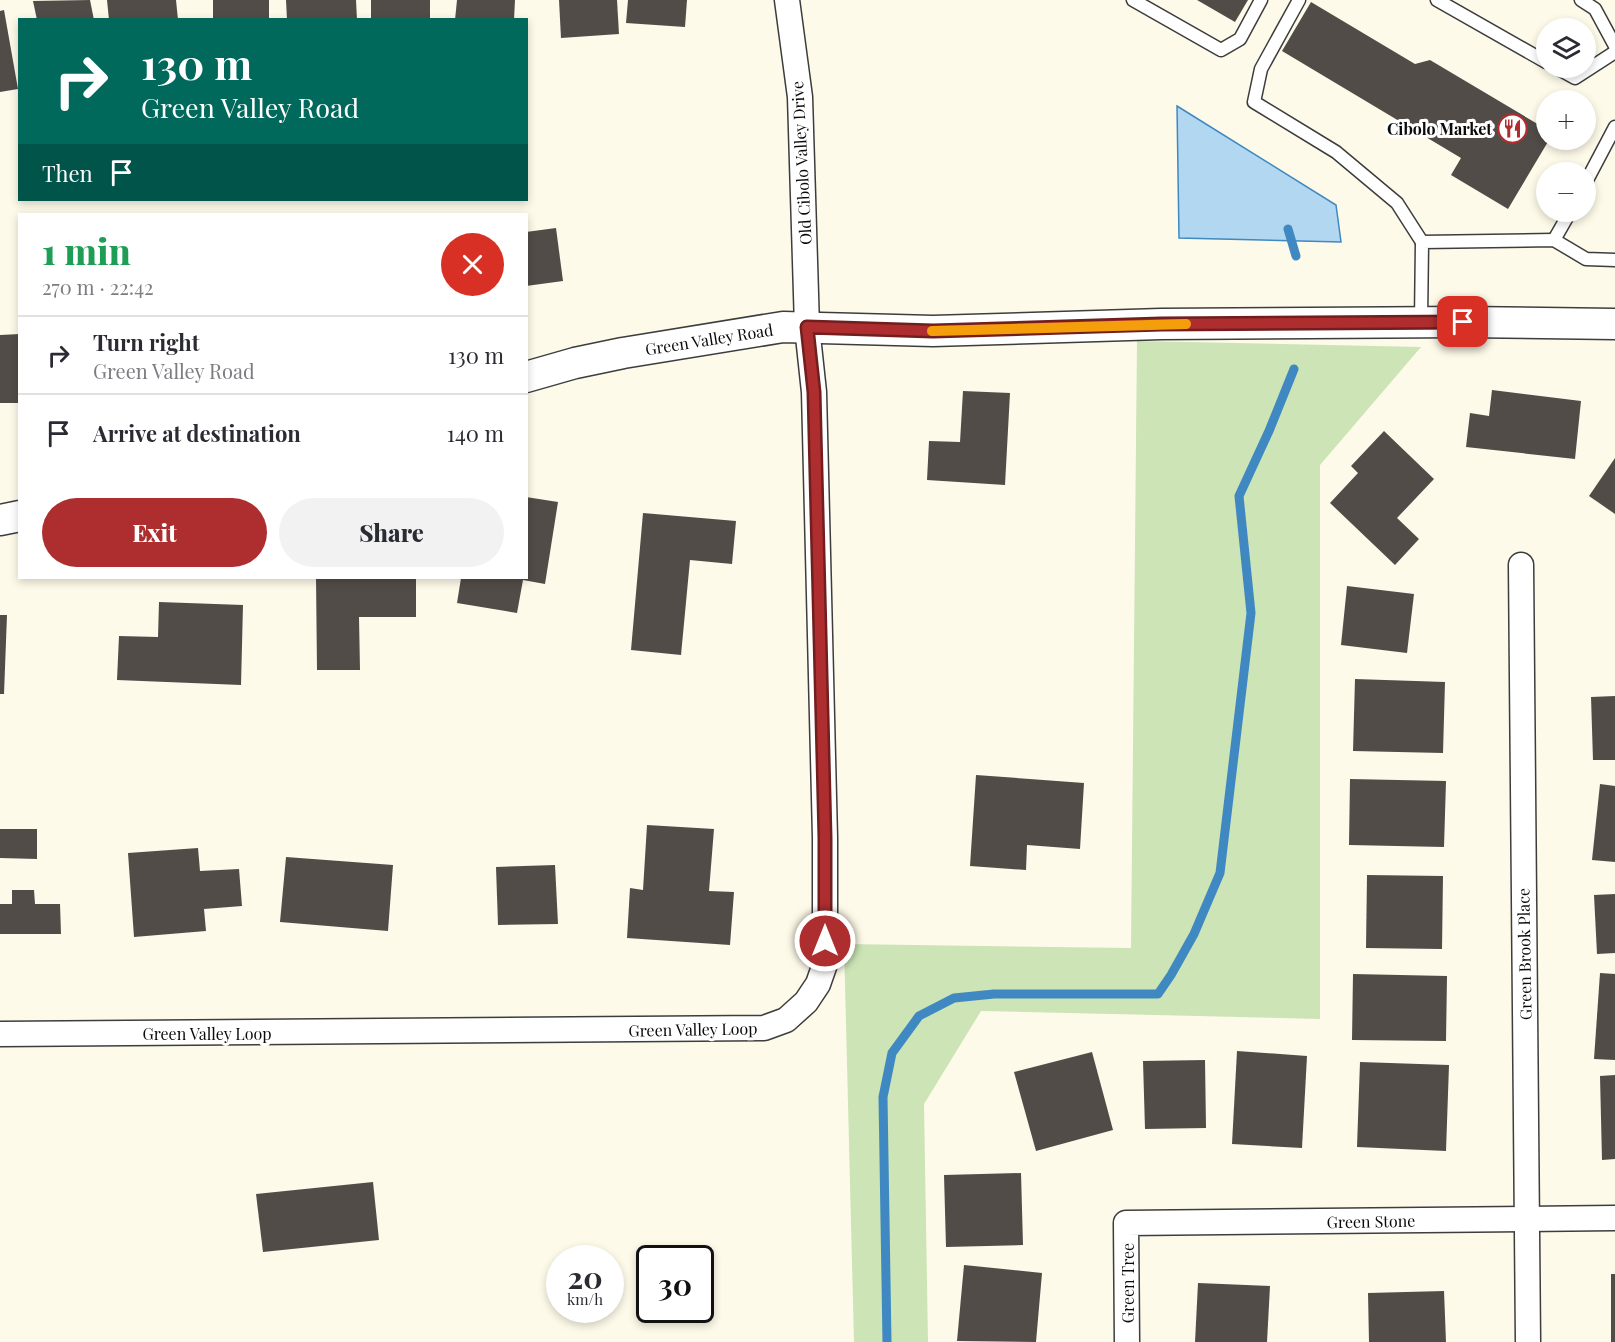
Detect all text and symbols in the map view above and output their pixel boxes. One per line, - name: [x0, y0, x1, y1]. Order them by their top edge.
- map controls: [1536, 18, 1596, 222]
- button: layers: [1536, 18, 1596, 78]
- text: 130 m: [141, 35, 252, 91]
- icon: right: [42, 42, 120, 120]
- street label: Old Cibolo Valley Drive: [786, 81, 816, 245]
- text: Green Valley Road: [141, 89, 359, 125]
- button: +: [1536, 90, 1596, 150]
- restaurant icon: Cibolo Market: [1497, 112, 1529, 144]
- place label: Cibolo Market: [1387, 118, 1492, 139]
- icon: arrive: [105, 156, 138, 189]
- text: Then: [42, 158, 93, 188]
- button: −: [1536, 162, 1596, 222]
- text: 1 min: [42, 226, 131, 274]
- button: close: [441, 233, 504, 296]
- text: 270 m · 22:42: [42, 273, 154, 300]
- pin: [1437, 296, 1488, 347]
- icon: arrive: [1446, 305, 1479, 338]
- street label: Green Valley Road: [644, 319, 774, 359]
- text: Turn right: [93, 327, 199, 357]
- icon: right: [42, 339, 75, 372]
- text: 130 m: [448, 340, 504, 370]
- text: Green Valley Road: [93, 357, 255, 384]
- icon: arrive: [42, 417, 75, 450]
- text: Arrive at destination: [93, 418, 301, 448]
- text: 140 m: [447, 418, 504, 448]
- button: Exit: [42, 498, 267, 567]
- button: Share: [279, 498, 504, 567]
- street label: Green Brook Place: [1512, 888, 1536, 1020]
- position arrow: [793, 909, 857, 973]
- street label: Green Valley Loop: [628, 1017, 758, 1041]
- street label: Green Valley Loop: [142, 1023, 272, 1044]
- street label: Green Stone: [1327, 1210, 1415, 1232]
- street label: Green Tree: [1117, 1243, 1138, 1323]
- speed limit sign: 30: [636, 1245, 714, 1323]
- text: 20: [567, 1257, 603, 1297]
- text: km/h: [567, 1289, 603, 1309]

